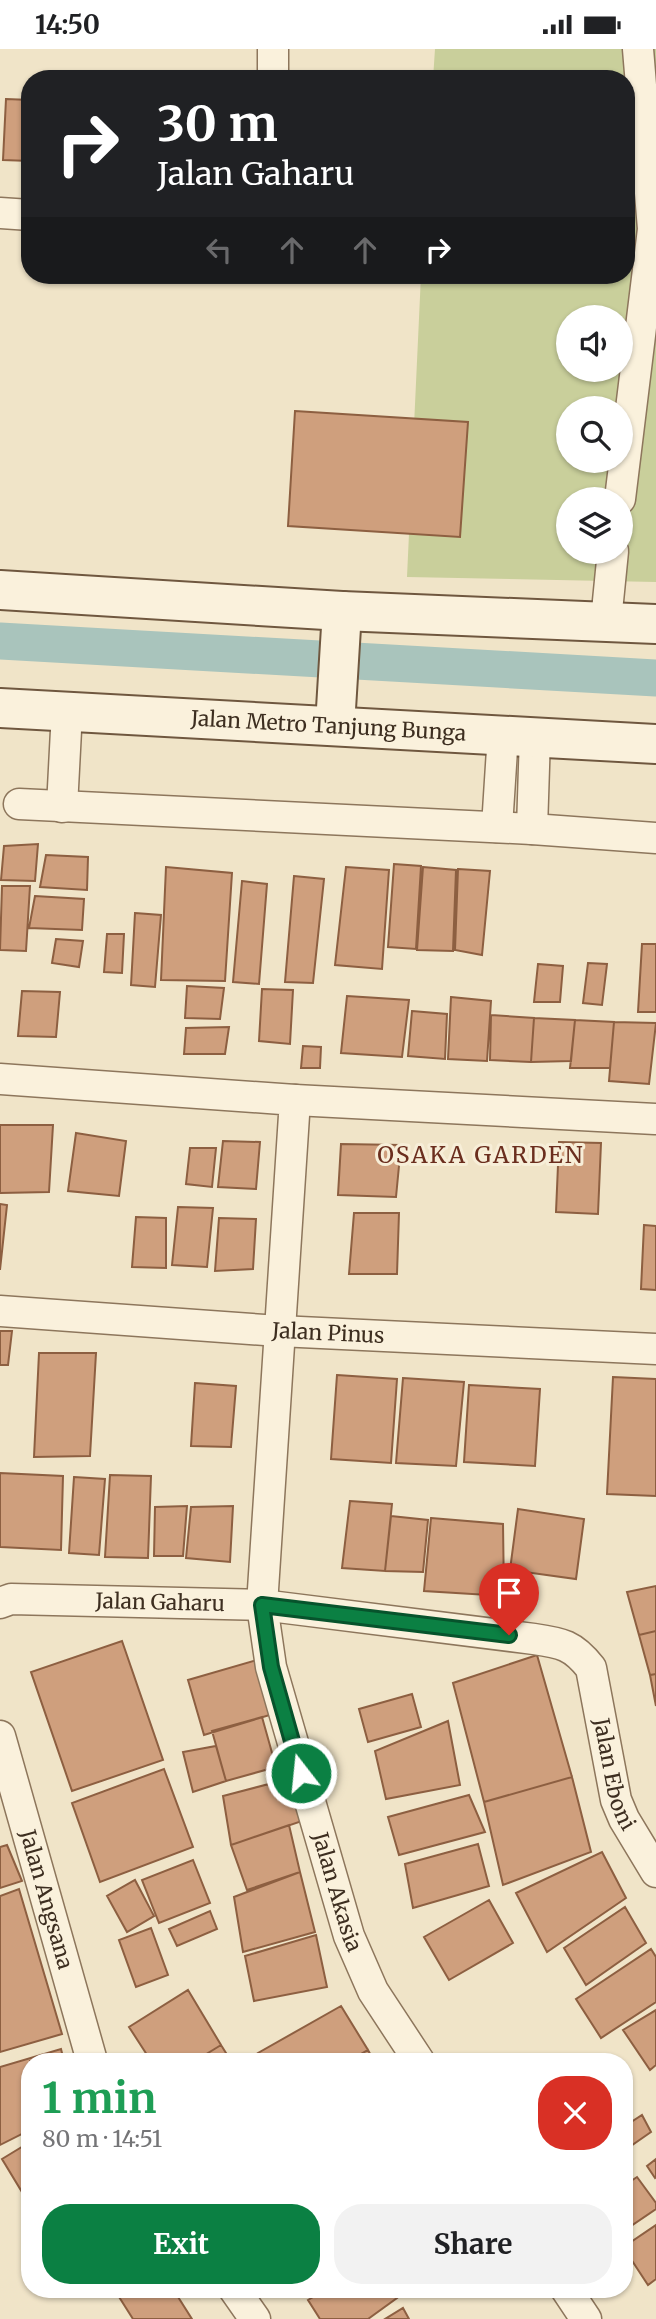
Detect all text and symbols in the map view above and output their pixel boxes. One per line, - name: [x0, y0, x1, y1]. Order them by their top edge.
- text: 14:50: [35, 8, 100, 41]
- text: 30 m: [157, 93, 278, 154]
- icon: right: [42, 98, 133, 189]
- text: Jalan Gaharu: [157, 154, 354, 194]
- icon: left: [200, 231, 238, 269]
- icon: ahead: [273, 231, 311, 269]
- icon: ahead: [346, 231, 384, 269]
- icon: right: [419, 231, 457, 269]
- map controls: [556, 305, 633, 564]
- button: sound: [556, 305, 633, 382]
- button: search: [556, 396, 633, 473]
- button: layers: [556, 487, 633, 564]
- street label: Jalan Metro Tanjung Bunga: [189, 704, 467, 747]
- district label: OSAKA GARDEN: [377, 1140, 585, 1169]
- street label: Jalan Pinus: [270, 1316, 385, 1349]
- pin: [479, 1563, 539, 1635]
- icon: arrive: [490, 1574, 528, 1612]
- street label: Jalan Gaharu: [94, 1587, 225, 1617]
- street label: Jalan Eboni: [588, 1715, 642, 1835]
- position arrow: [264, 1736, 338, 1810]
- street label: Jalan Angsana: [14, 1826, 79, 1972]
- street label: Jalan Akasia: [306, 1828, 368, 1956]
- text: 1 min: [42, 2072, 156, 2124]
- button: close: [538, 2076, 612, 2150]
- text: 80 m · 14:51: [42, 2124, 162, 2153]
- button: Exit: [42, 2204, 320, 2284]
- button: Share: [334, 2204, 612, 2284]

